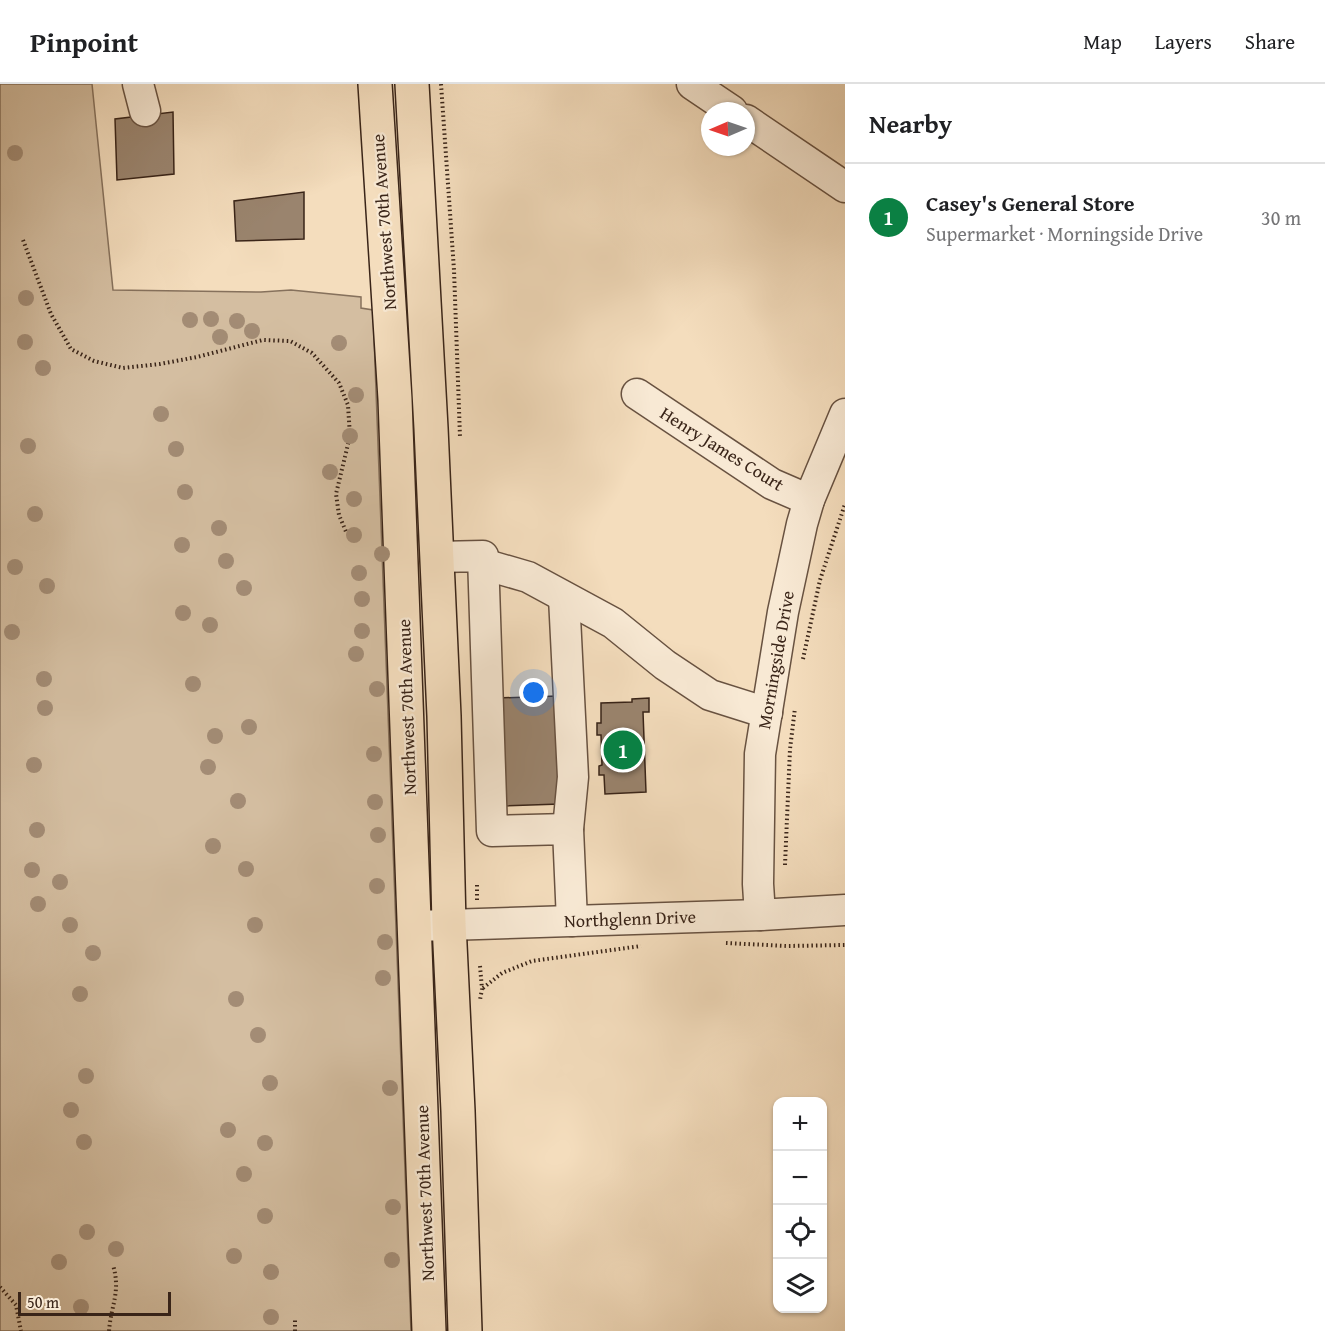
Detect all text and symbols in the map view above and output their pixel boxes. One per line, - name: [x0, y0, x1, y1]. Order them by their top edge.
- text: Pinpoint: [30, 21, 138, 62]
- text: Map: [1083, 26, 1122, 57]
- text: Layers: [1155, 26, 1212, 57]
- text: Share: [1245, 26, 1295, 57]
- north arrow: [701, 102, 755, 156]
- text: Nearby: [869, 104, 952, 143]
- street label: Northwest 70th Avenue: [364, 133, 403, 311]
- text: Casey's General Store: [926, 187, 1135, 219]
- text: 1: [883, 203, 894, 232]
- text: 30 m: [1261, 203, 1301, 232]
- text: Supermarket · Morningside Drive: [926, 219, 1203, 248]
- street label: Henry James Court: [655, 400, 790, 498]
- street label: Morningside Drive: [750, 589, 801, 731]
- street label: Northwest 70th Avenue: [390, 618, 423, 796]
- your location: [519, 678, 548, 707]
- pin: 1: [604, 728, 642, 772]
- street label: Northglenn Drive: [564, 903, 696, 934]
- map controls: [773, 1097, 827, 1313]
- button: +: [773, 1097, 827, 1151]
- street label: Northwest 70th Avenue: [408, 1104, 441, 1282]
- button: −: [773, 1151, 827, 1205]
- button: locate: [773, 1205, 827, 1259]
- button: layers: [773, 1259, 827, 1313]
- scale bar: [18, 1289, 171, 1316]
- text: 50 m: [27, 1290, 59, 1314]

